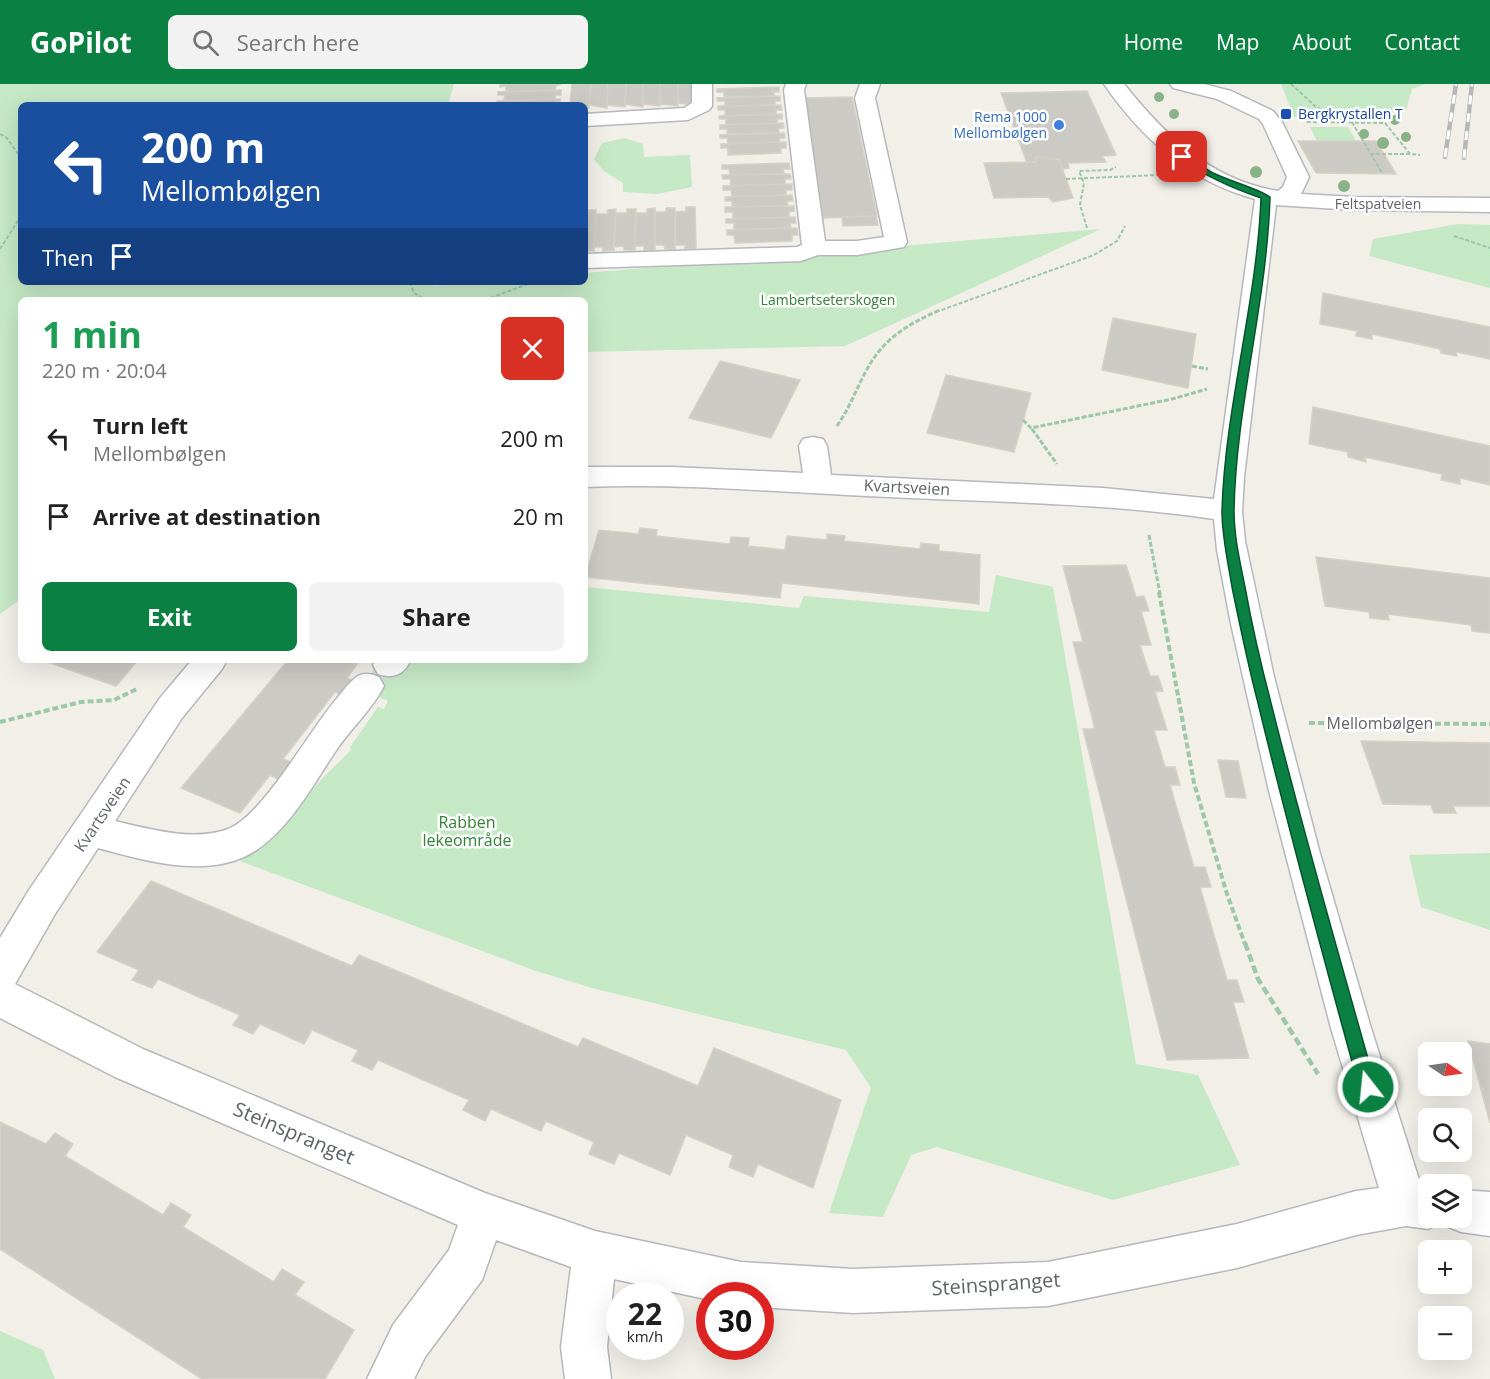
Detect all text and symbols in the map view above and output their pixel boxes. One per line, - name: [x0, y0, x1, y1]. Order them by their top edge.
- search box: [168, 15, 588, 69]
- text: GoPilot: [30, 23, 132, 61]
- icon: search: [189, 26, 222, 59]
- text: Search here: [237, 27, 359, 57]
- text: Home: [1124, 28, 1183, 56]
- text: Map: [1216, 28, 1259, 56]
- text: About: [1292, 28, 1352, 56]
- text: Contact: [1385, 28, 1460, 56]
- place label: Bergkrystallen T: [1298, 104, 1403, 123]
- place label: Rema 1000 Mellombølgen: [954, 107, 1047, 142]
- marker: Bergkrystallen T: [1279, 107, 1293, 121]
- text: 200 m: [141, 118, 265, 175]
- marker: Rema 1000 Mellombølgen: [1052, 118, 1066, 132]
- icon: left: [42, 126, 120, 204]
- pin: [1156, 131, 1207, 182]
- icon: arrive: [1165, 140, 1198, 173]
- text: Mellombølgen: [141, 172, 321, 209]
- street label: Feltspatveien: [1335, 194, 1421, 213]
- icon: arrive: [105, 240, 138, 273]
- text: Then: [42, 242, 93, 272]
- park label: Lambertseterskogen: [761, 290, 895, 309]
- text: 1 min: [42, 310, 142, 359]
- button: close: [501, 317, 564, 380]
- text: 220 m · 20:04: [42, 357, 167, 384]
- text: Turn left: [93, 410, 188, 440]
- icon: left: [42, 422, 75, 455]
- text: 200 m: [500, 423, 564, 453]
- text: Mellombølgen: [93, 440, 227, 467]
- street label: Kvartsveien: [863, 474, 951, 500]
- icon: arrive: [42, 500, 75, 533]
- text: Arrive at destination: [93, 501, 321, 531]
- text: 20 m: [513, 501, 564, 531]
- button: Exit: [42, 582, 297, 651]
- button: Share: [309, 582, 564, 651]
- street label: Mellombølgen: [1327, 712, 1433, 734]
- street label: Kvartsveien: [69, 772, 135, 856]
- park label: Rabben lekeområde: [422, 811, 512, 851]
- north arrow: [1418, 1042, 1472, 1096]
- map controls: [1418, 1042, 1472, 1360]
- position arrow: [1336, 1055, 1400, 1119]
- street label: Steinspranget: [229, 1095, 359, 1170]
- button: search: [1418, 1108, 1472, 1162]
- button: layers: [1418, 1174, 1472, 1228]
- button: +: [1418, 1240, 1472, 1294]
- street label: Steinspranget: [931, 1266, 1061, 1301]
- speed limit sign: 30: [696, 1282, 774, 1360]
- text: 22: [628, 1293, 662, 1334]
- button: −: [1418, 1306, 1472, 1360]
- text: km/h: [627, 1326, 663, 1346]

